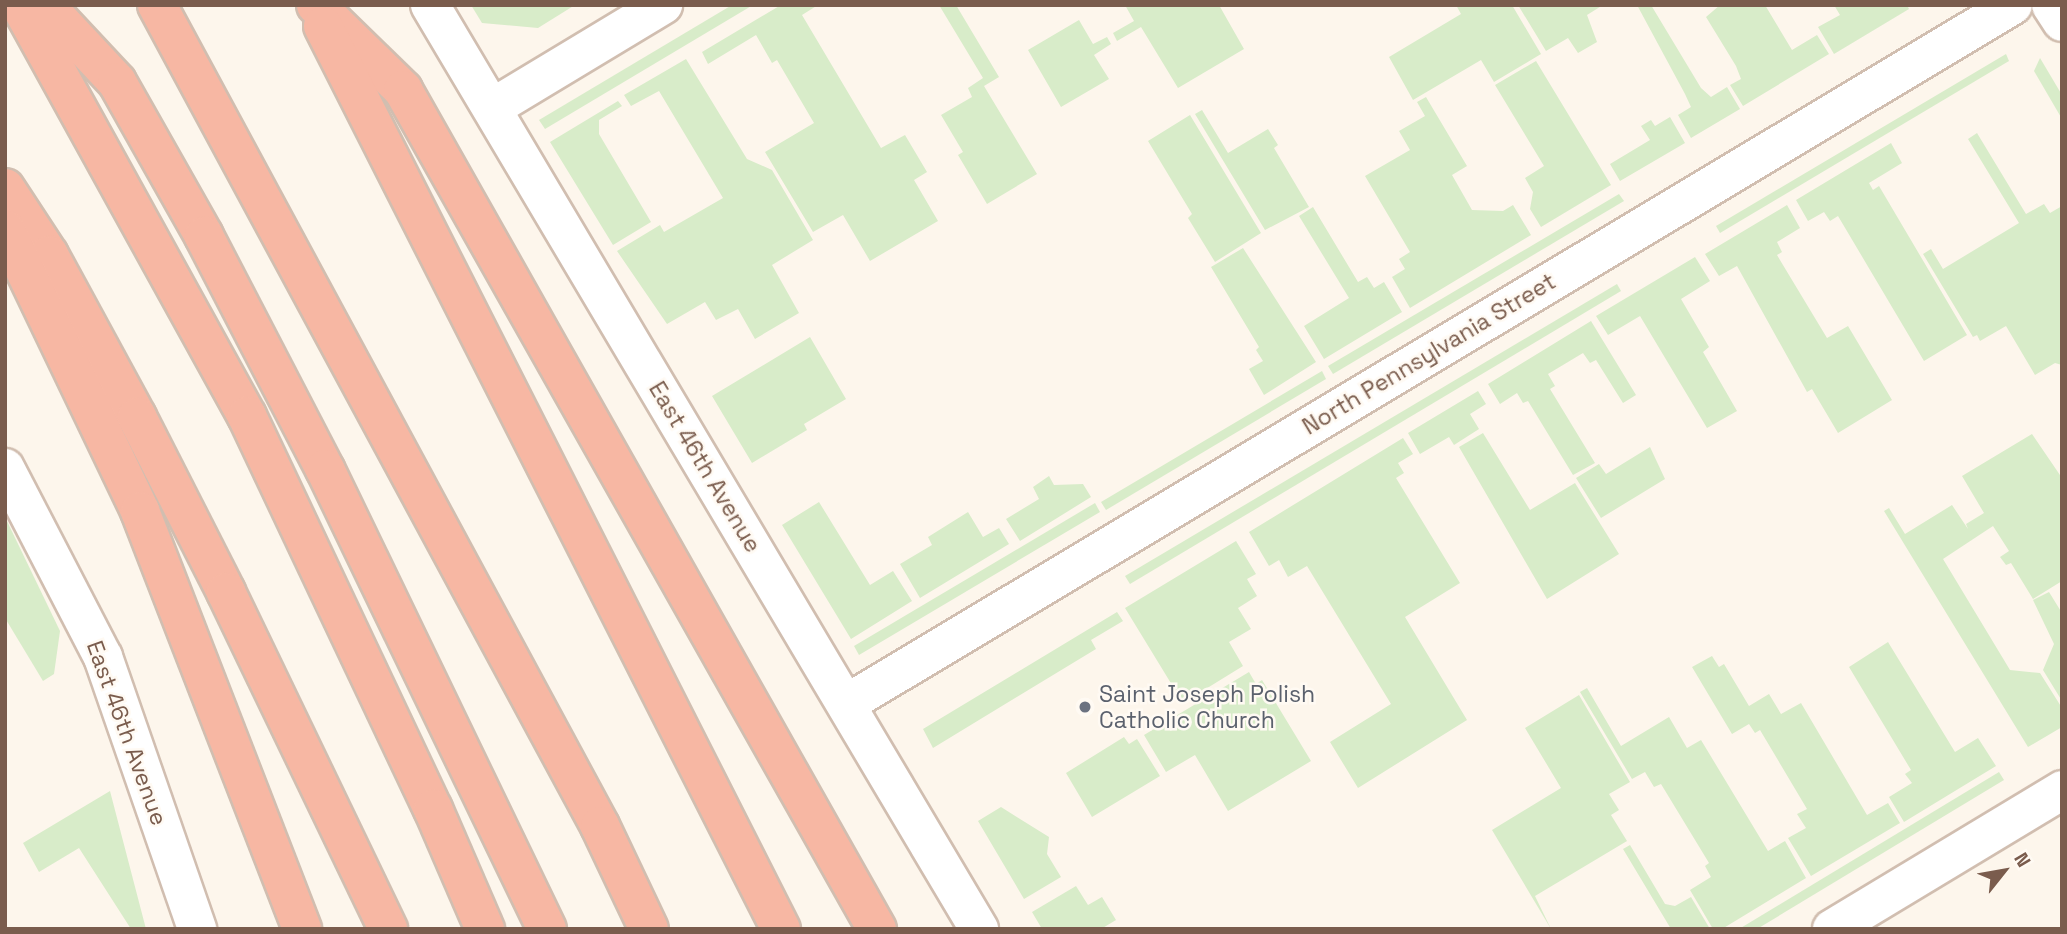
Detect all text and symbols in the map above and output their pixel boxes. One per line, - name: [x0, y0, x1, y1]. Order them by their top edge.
- street label: North Pennsylvania Street: [1297, 267, 1561, 441]
- street label: East 46th Avenue: [643, 376, 767, 558]
- street label: East 46th Avenue: [81, 637, 173, 829]
- place label: Saint Joseph Polish Catholic Church: [1099, 680, 1315, 734]
- marker: Saint Joseph Polish Catholic Church: [1077, 699, 1093, 715]
- north arrow: [1969, 836, 2039, 906]
- text: N: [2008, 848, 2036, 872]

